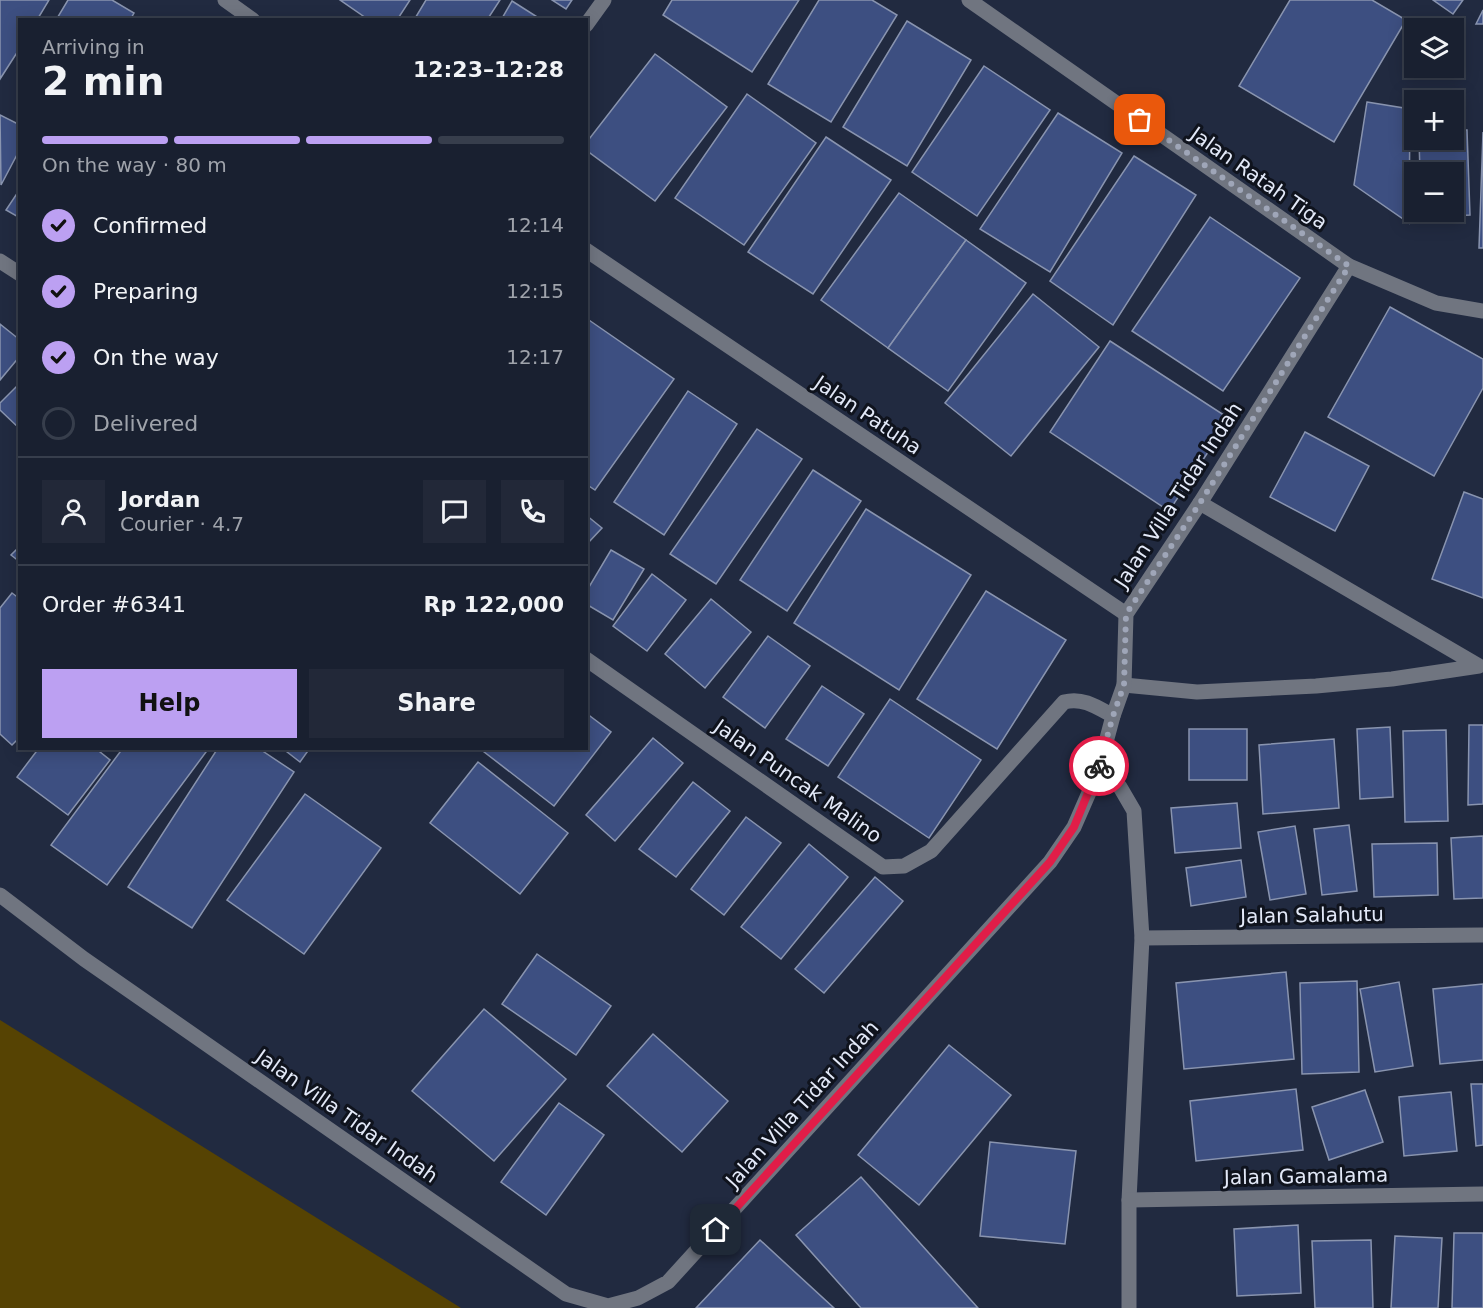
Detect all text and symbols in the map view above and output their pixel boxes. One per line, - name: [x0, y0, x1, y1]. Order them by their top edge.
- map controls: [1404, 18, 1464, 222]
- button: layers: [1404, 18, 1464, 78]
- text: Arriving in: [42, 35, 145, 59]
- text: 12:23–12:28: [413, 57, 564, 82]
- text: 2 min: [42, 59, 164, 104]
- button: +: [1404, 90, 1464, 150]
- pin: [1114, 94, 1165, 145]
- icon: bag: [1123, 103, 1156, 136]
- street label: Jalan Ratah Tiga: [1184, 121, 1332, 234]
- text: On the way · 80 m: [42, 153, 227, 177]
- button: −: [1404, 162, 1464, 222]
- icon: check: [42, 209, 75, 242]
- text: Confirmed: [93, 213, 207, 238]
- text: 12:14: [506, 213, 564, 237]
- icon: check: [42, 275, 75, 308]
- text: Preparing: [93, 279, 199, 304]
- text: 12:15: [506, 279, 564, 303]
- icon: check: [42, 341, 75, 374]
- text: On the way: [93, 345, 219, 370]
- text: 12:17: [506, 345, 564, 369]
- street label: Jalan Patuha: [808, 369, 926, 460]
- street label: Jalan Villa Tidar Indah: [1108, 398, 1247, 594]
- text: Delivered: [93, 411, 198, 436]
- button: person: [42, 480, 105, 543]
- button: chat: [423, 480, 486, 543]
- button: phone: [501, 480, 564, 543]
- text: Jordan: [120, 487, 200, 512]
- text: Courier · 4.7: [120, 512, 244, 536]
- text: Order #6341: [42, 592, 186, 617]
- text: Rp 122,000: [423, 592, 564, 617]
- button: Help: [42, 669, 297, 738]
- button: Share: [309, 669, 564, 738]
- street label: Jalan Puncak Malino: [708, 713, 886, 848]
- courier: [1069, 736, 1129, 796]
- icon: bike: [1083, 750, 1116, 783]
- street label: Jalan Salahutu: [1238, 902, 1384, 928]
- street label: Jalan Villa Tidar Indah: [719, 1016, 883, 1194]
- street label: Jalan Villa Tidar Indah: [250, 1043, 443, 1188]
- street label: Jalan Gamalama: [1222, 1163, 1388, 1189]
- pin: [690, 1204, 741, 1255]
- icon: home: [699, 1213, 732, 1246]

